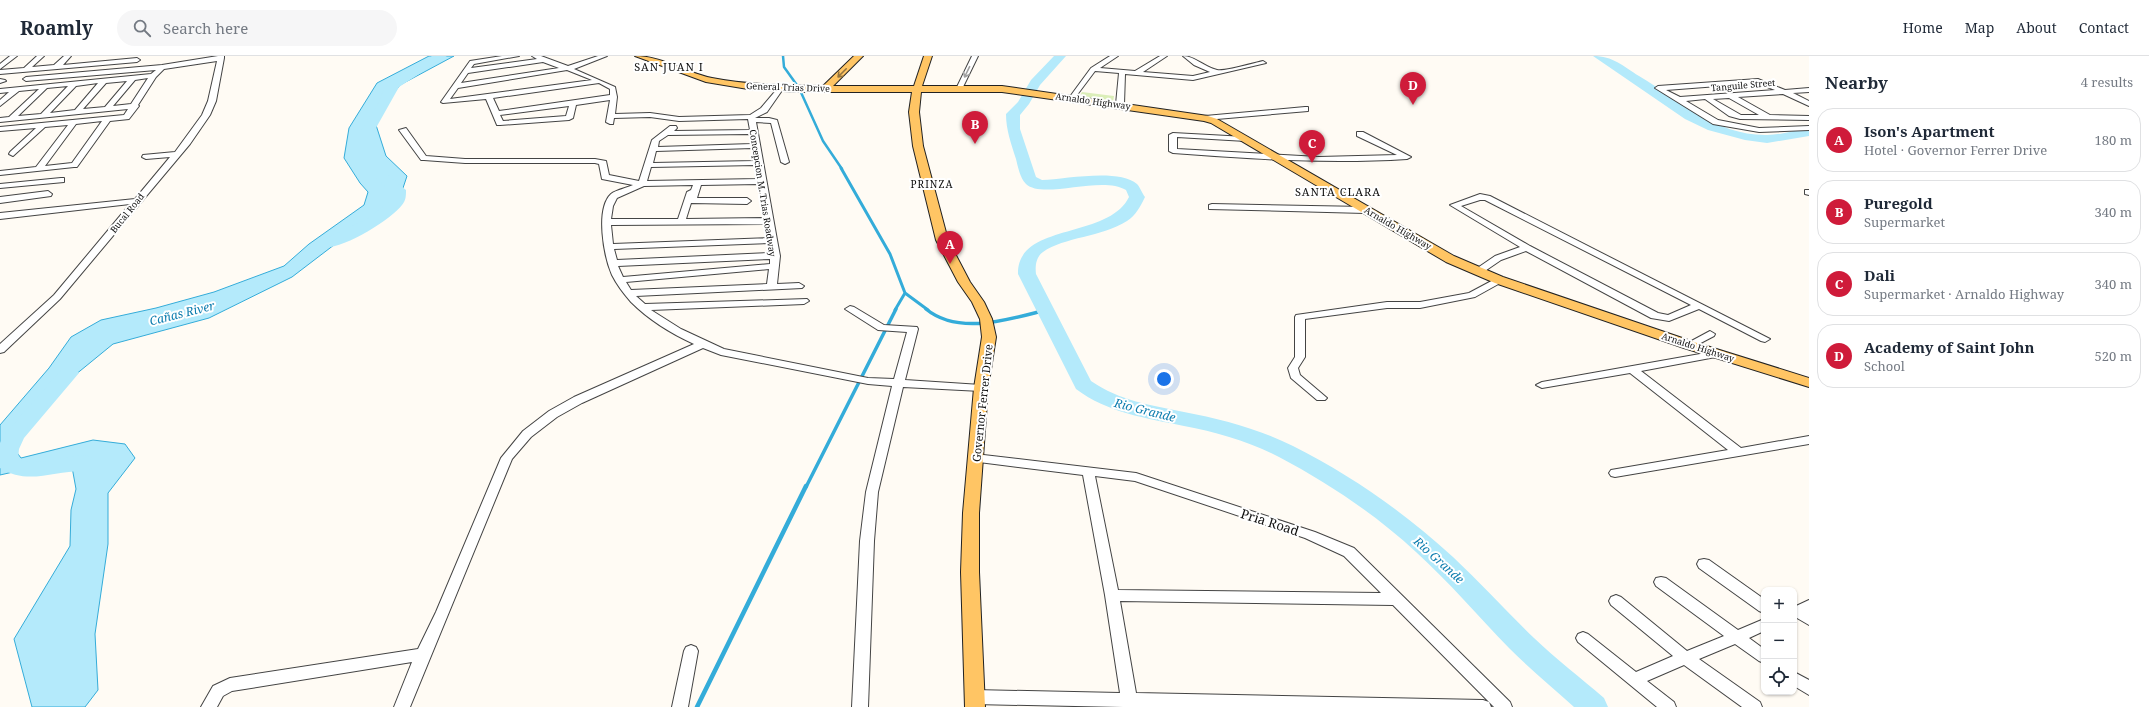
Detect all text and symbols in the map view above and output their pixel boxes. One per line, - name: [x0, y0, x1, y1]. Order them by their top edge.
- search box: [117, 10, 397, 46]
- text: Roamly: [20, 15, 93, 41]
- icon: search: [131, 17, 153, 39]
- text: Search here: [163, 18, 248, 38]
- text: Home: [1903, 18, 1943, 37]
- text: Map: [1965, 18, 1994, 37]
- text: About: [2016, 18, 2057, 37]
- text: Contact: [2079, 18, 2129, 37]
- district label: SAN JUAN I: [634, 59, 704, 74]
- one-way arrow: [963, 66, 970, 78]
- one-way arrow: [837, 68, 847, 78]
- text: Nearby: [1825, 71, 1888, 94]
- pin: D: [1400, 72, 1426, 105]
- text: 4 results: [2081, 73, 2133, 91]
- street label: Tanguile Street: [1710, 76, 1776, 94]
- street label: General Trias Drive: [746, 79, 830, 95]
- street label: Arnaldo Highway: [1055, 89, 1132, 113]
- pin: B: [962, 111, 988, 144]
- text: Ison's Apartment: [1864, 121, 1995, 141]
- street label: Concepcion M. Trias Roadway: [747, 129, 780, 258]
- pin: C: [1299, 130, 1325, 163]
- text: A: [1834, 131, 1844, 149]
- text: 180 m: [2095, 131, 2132, 149]
- text: Hotel · Governor Ferrer Drive: [1864, 141, 2047, 159]
- district label: PRINZA: [911, 177, 953, 191]
- district label: SANTA CLARA: [1295, 184, 1381, 199]
- street label: Bucal Road: [107, 190, 147, 236]
- text: Puregold: [1864, 193, 1933, 213]
- street label: Arnaldo Highway: [1362, 203, 1435, 253]
- text: B: [1835, 203, 1843, 221]
- text: 340 m: [2095, 203, 2132, 221]
- text: Supermarket: [1864, 213, 1945, 231]
- pin: A: [937, 231, 963, 264]
- text: Dali: [1864, 265, 1895, 285]
- text: C: [1835, 275, 1843, 293]
- text: 340 m: [2095, 275, 2132, 293]
- text: Supermarket · Arnaldo Highway: [1864, 285, 2064, 303]
- water label: Cañas River: [147, 297, 217, 329]
- street label: Arnaldo Highway: [1660, 329, 1737, 365]
- text: Academy of Saint John: [1864, 337, 2035, 357]
- street label: Governor Ferrer Drive: [968, 343, 996, 463]
- text: D: [1834, 347, 1844, 365]
- text: 520 m: [2095, 347, 2132, 365]
- text: School: [1864, 357, 1905, 375]
- your location: [1154, 369, 1174, 389]
- water label: Rio Grande: [1112, 394, 1177, 426]
- street label: Pria Road: [1239, 504, 1301, 540]
- water label: Rio Grande: [1409, 532, 1468, 587]
- map controls: [1761, 587, 1797, 695]
- button: +: [1761, 587, 1797, 623]
- button: −: [1761, 623, 1797, 659]
- button: locate: [1761, 659, 1797, 695]

